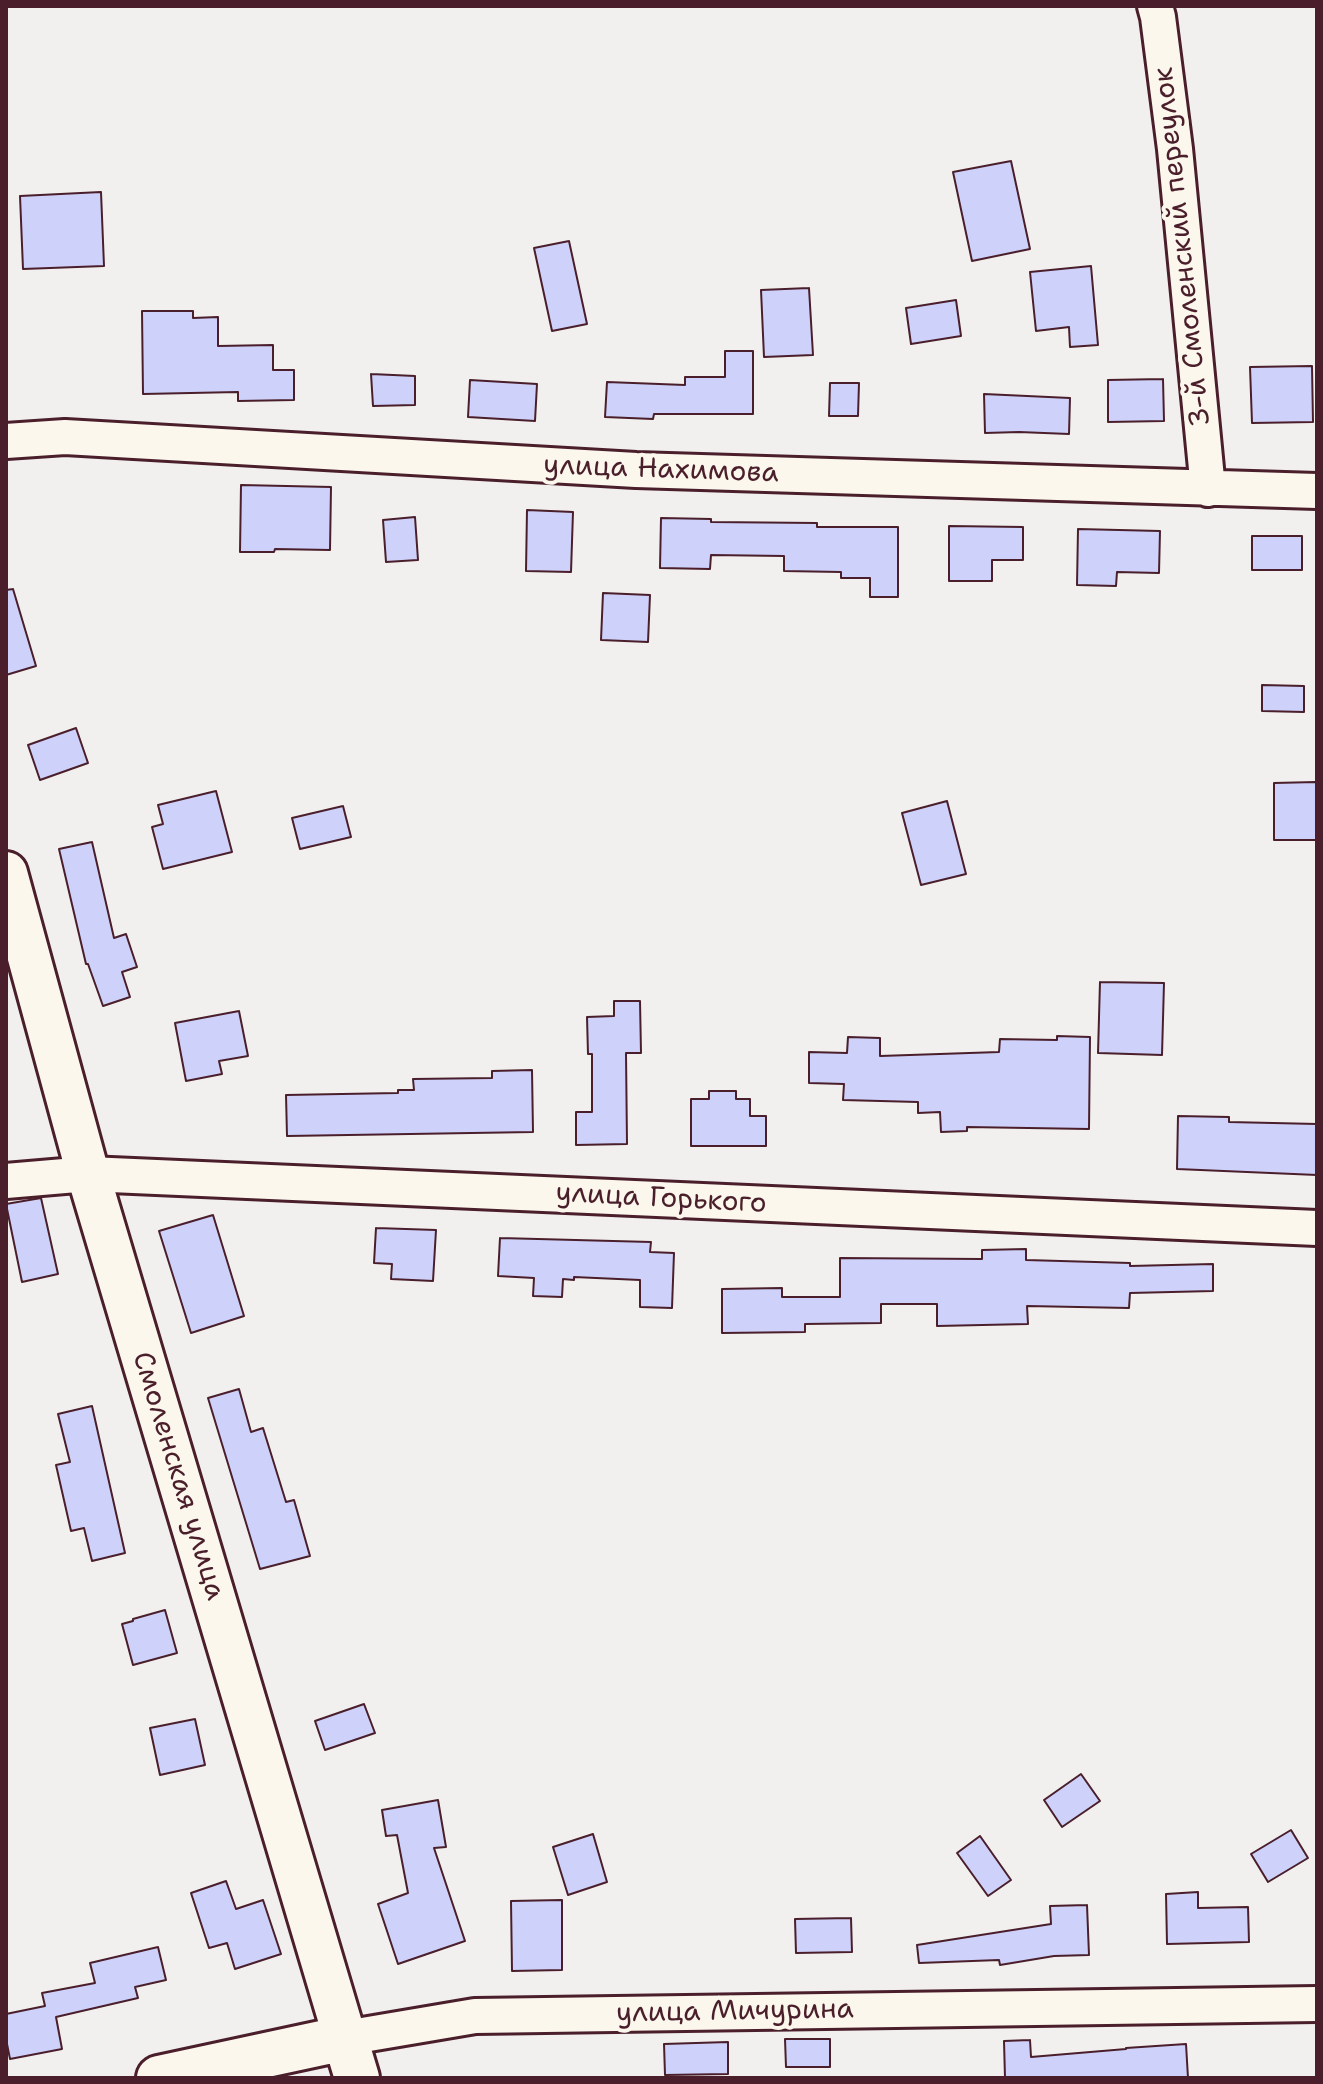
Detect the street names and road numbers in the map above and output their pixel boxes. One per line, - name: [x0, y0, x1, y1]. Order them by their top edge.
- street label: 3-й Смоленский переулок: [1147, 65, 1219, 429]
- street label: улица Нахимова: [543, 449, 779, 491]
- street label: улица Горького: [555, 1177, 767, 1221]
- street label: Смоленская улица: [124, 1348, 232, 1604]
- street label: улица Мичурина: [616, 1993, 854, 2031]

